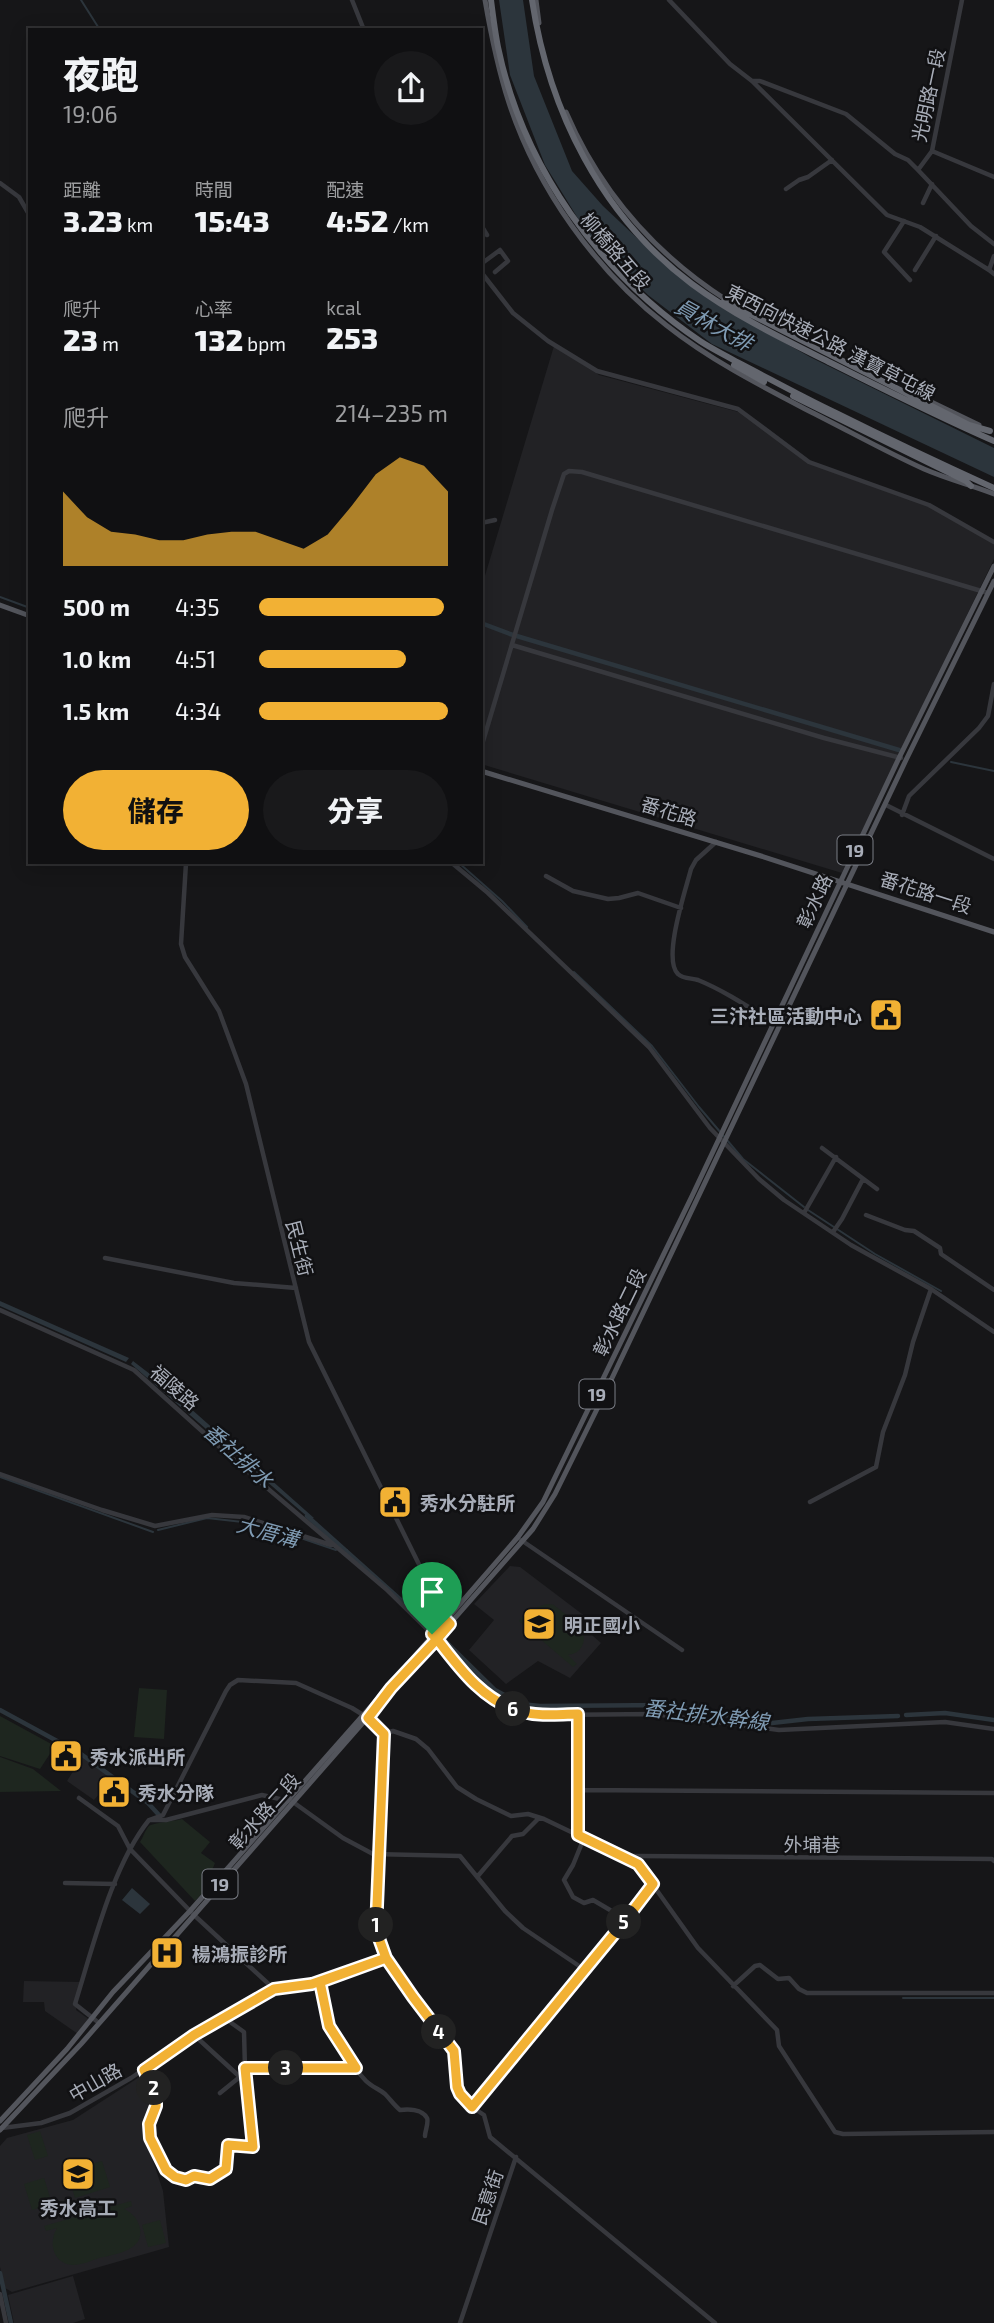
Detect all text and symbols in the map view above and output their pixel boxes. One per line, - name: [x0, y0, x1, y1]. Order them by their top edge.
- street label: 光明路一段: [907, 46, 949, 144]
- text: 夜跑: [63, 51, 139, 97]
- button: share: [374, 51, 448, 125]
- text: 19:06: [63, 100, 118, 128]
- text: 距離: [63, 178, 101, 201]
- text: 時間: [195, 178, 233, 201]
- text: 配速: [326, 178, 364, 201]
- text: 3.23: [63, 202, 123, 238]
- text: 15:43: [195, 202, 270, 238]
- text: 4:52: [326, 202, 388, 238]
- street label: 柳橋路五段: [576, 208, 656, 294]
- text: km: [123, 213, 153, 236]
- text: /km: [388, 213, 429, 236]
- street label: 東西向快速公路 漢寶草屯線: [722, 279, 940, 405]
- water label: 員林大排: [671, 293, 759, 357]
- text: kcal: [326, 296, 361, 319]
- text: 爬升: [63, 297, 101, 320]
- text: 心率: [195, 297, 233, 320]
- text: 253: [326, 319, 378, 355]
- text: 23: [63, 321, 98, 357]
- text: 132: [195, 321, 243, 357]
- text: m: [98, 332, 119, 355]
- text: bpm: [243, 332, 286, 355]
- text: 214–235 m: [335, 399, 448, 427]
- text: 爬升: [63, 403, 109, 431]
- text: 500 m: [63, 593, 130, 621]
- text: 4:35: [175, 593, 220, 621]
- text: 1.0 km: [63, 645, 131, 673]
- text: 4:51: [175, 645, 216, 673]
- text: 1.5 km: [63, 697, 129, 725]
- text: 4:34: [175, 697, 222, 725]
- button: 儲存: [63, 770, 249, 850]
- button: 分享: [263, 770, 448, 850]
- street label: 番花路: [638, 792, 700, 830]
- road number: 19: [838, 836, 872, 864]
- street label: 番花路一段: [877, 866, 975, 918]
- street label: 彰水路: [792, 870, 836, 932]
- public building icon: 三汴社區活動中心: [867, 996, 905, 1034]
- place label: 三汴社區活動中心: [710, 1004, 862, 1027]
- street label: 民生街: [282, 1218, 318, 1278]
- street label: 彰水路二段: [588, 1264, 650, 1360]
- street label: 福陵路: [146, 1360, 204, 1414]
- road number: 19: [580, 1380, 614, 1408]
- water label: 番社排水: [199, 1418, 279, 1493]
- public building icon: 秀水分駐所: [376, 1483, 414, 1521]
- place label: 秀水分駐所: [420, 1491, 515, 1514]
- water label: 大厝溝: [234, 1511, 305, 1552]
- pin: [402, 1562, 462, 1634]
- icon: arrive: [413, 1573, 451, 1611]
- school or university icon: 明正國小: [520, 1605, 558, 1643]
- place label: 明正國小: [564, 1613, 640, 1636]
- pin: 6: [496, 1692, 530, 1726]
- water label: 番社排水幹線: [642, 1694, 772, 1734]
- text: 6: [507, 1697, 518, 1720]
- public building icon: 秀水派出所: [47, 1737, 85, 1775]
- place label: 秀水派出所: [90, 1745, 185, 1768]
- street label: 彰水路二段: [224, 1768, 304, 1854]
- public building icon: 秀水分隊: [95, 1773, 133, 1811]
- place label: 秀水分隊: [138, 1781, 214, 1804]
- street label: 外埔巷: [783, 1833, 841, 1856]
- road number: 19: [202, 1870, 238, 1898]
- pin: 5: [606, 1904, 642, 1940]
- pin: 1: [358, 1908, 394, 1942]
- text: 5: [618, 1910, 629, 1933]
- text: 1: [371, 1913, 380, 1936]
- hospital icon: 楊鴻振診所: [148, 1934, 186, 1972]
- place label: 楊鴻振診所: [192, 1942, 287, 1965]
- pin: 4: [422, 2014, 457, 2050]
- text: 4: [432, 2020, 445, 2043]
- pin: 3: [268, 2050, 304, 2086]
- text: 3: [280, 2056, 291, 2079]
- street label: 中山路: [65, 2058, 125, 2106]
- pin: 2: [136, 2070, 172, 2106]
- text: 2: [148, 2076, 159, 2099]
- school or university icon: 秀水高工: [59, 2155, 97, 2193]
- street label: 民意街: [467, 2166, 507, 2228]
- place label: 秀水高工: [40, 2196, 116, 2219]

